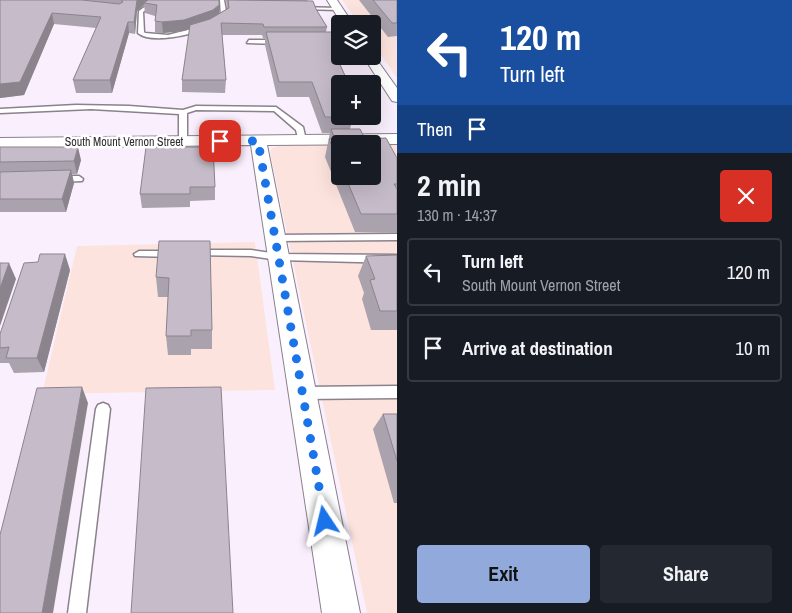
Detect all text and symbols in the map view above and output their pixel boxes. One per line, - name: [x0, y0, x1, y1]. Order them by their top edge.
- text: 120 m: [500, 14, 581, 61]
- map controls: [331, 15, 381, 185]
- button: layers: [331, 15, 381, 65]
- icon: left: [417, 20, 482, 85]
- text: Turn left: [500, 59, 565, 89]
- button: +: [331, 75, 381, 125]
- icon: arrive: [463, 115, 491, 143]
- text: Then: [417, 116, 453, 142]
- pin: [199, 120, 241, 162]
- icon: arrive: [206, 127, 234, 155]
- street label: South Mount Vernon Street: [65, 134, 184, 150]
- button: −: [331, 135, 381, 185]
- text: 2 min: [417, 165, 481, 205]
- button: close: [720, 170, 772, 222]
- text: 130 m · 14:37: [417, 204, 497, 226]
- text: Turn left: [462, 248, 523, 274]
- icon: left: [419, 258, 447, 286]
- text: 120 m: [727, 259, 770, 285]
- text: South Mount Vernon Street: [462, 274, 620, 296]
- icon: arrive: [419, 334, 447, 362]
- text: Arrive at destination: [462, 335, 613, 361]
- text: 10 m: [735, 335, 770, 361]
- position arrow: [298, 494, 350, 546]
- button: Exit: [417, 545, 590, 603]
- button: Share: [600, 545, 772, 603]

